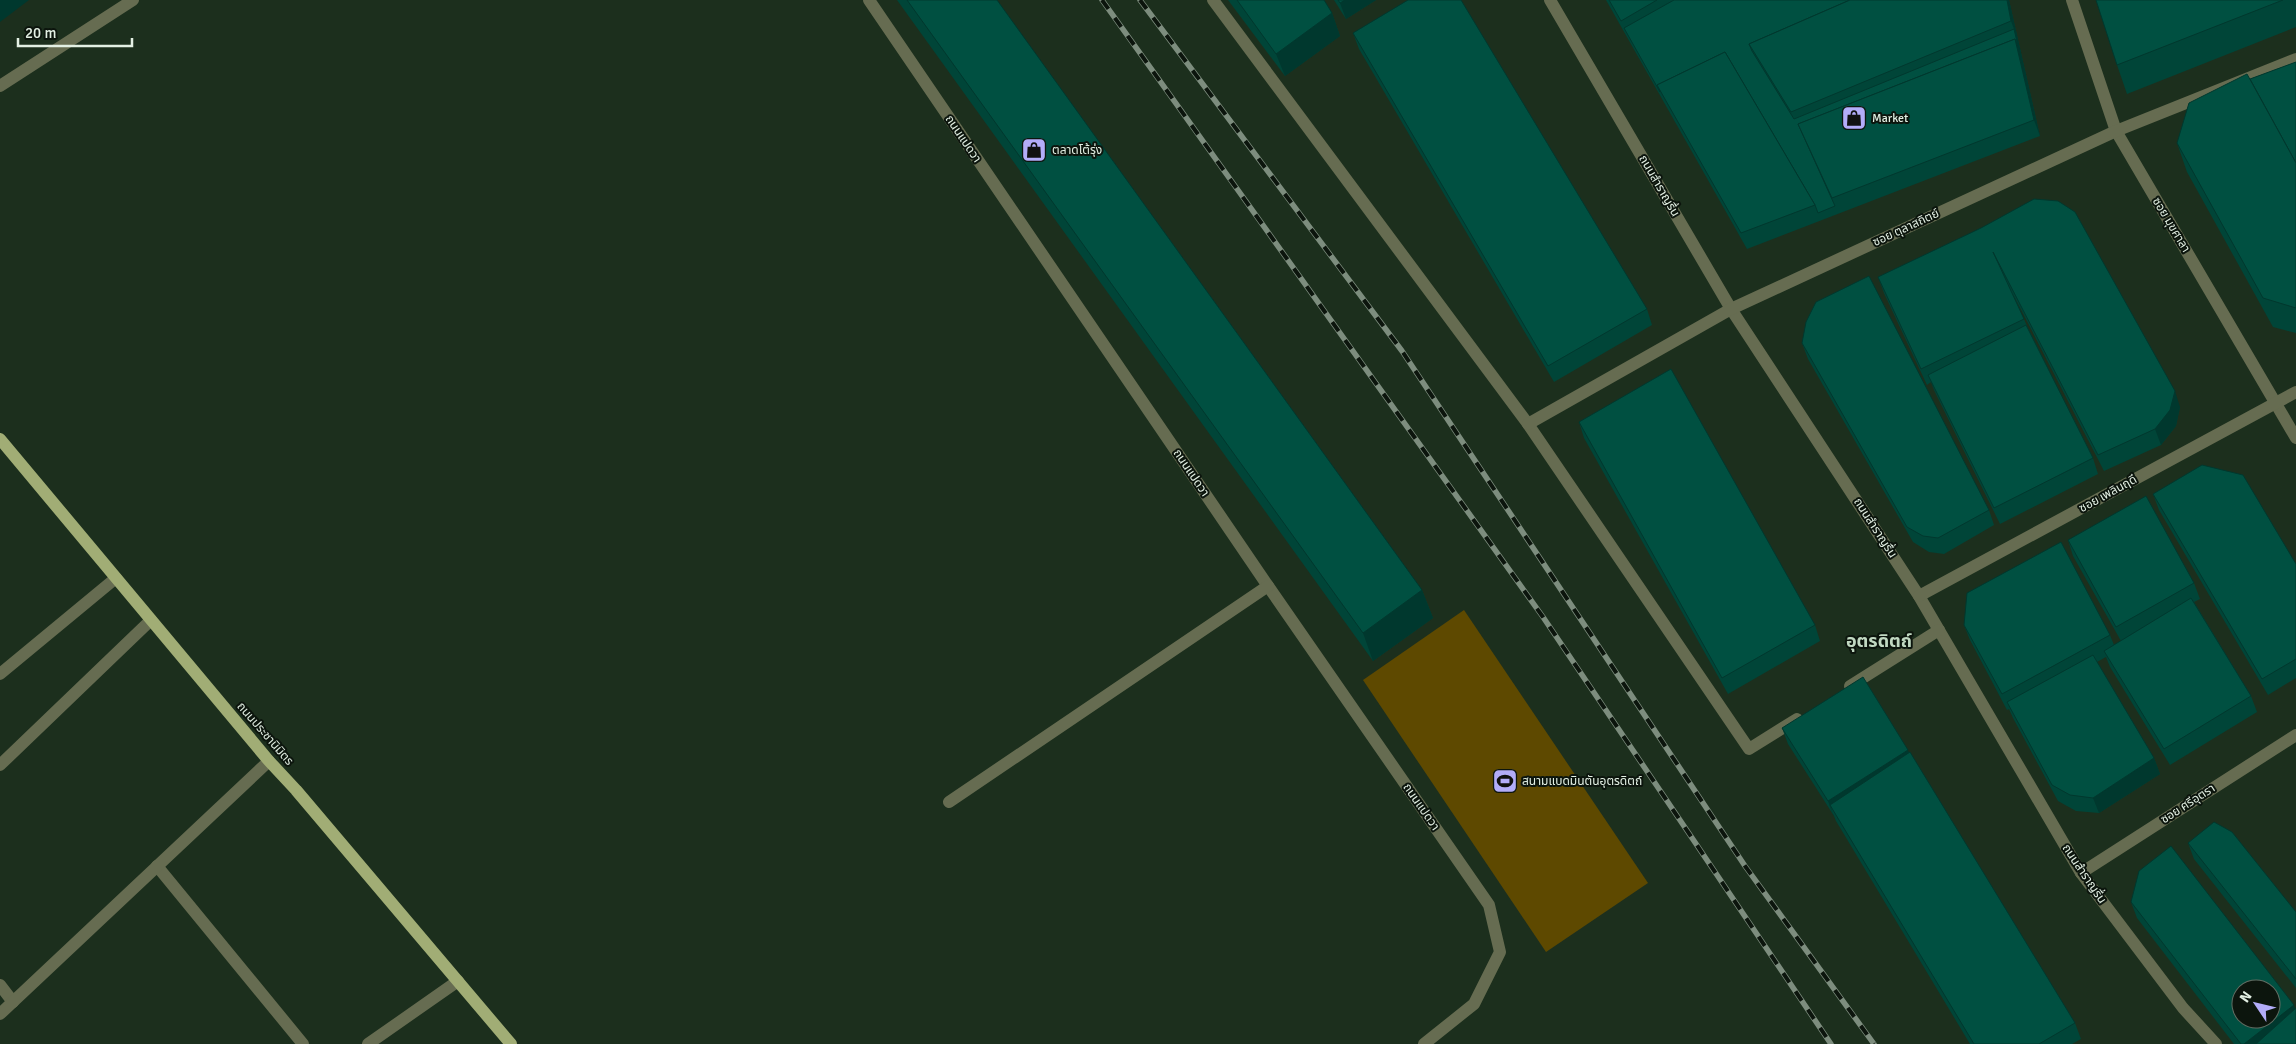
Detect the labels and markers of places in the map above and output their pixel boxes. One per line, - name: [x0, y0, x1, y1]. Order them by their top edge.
- shop icon: Market: [1841, 105, 1867, 131]
- place label: Market: [1872, 111, 1908, 126]
- shop icon: ตลาดโต้รุ่ง: [1021, 137, 1047, 163]
- place label: ตลาดโต้รุ่ง: [1052, 143, 1102, 158]
- sports icon: สนามแบดมินตันอุตรดิตถ์: [1492, 768, 1518, 794]
- place label: สนามแบดมินตันอุตรดิตถ์: [1522, 774, 1642, 789]

